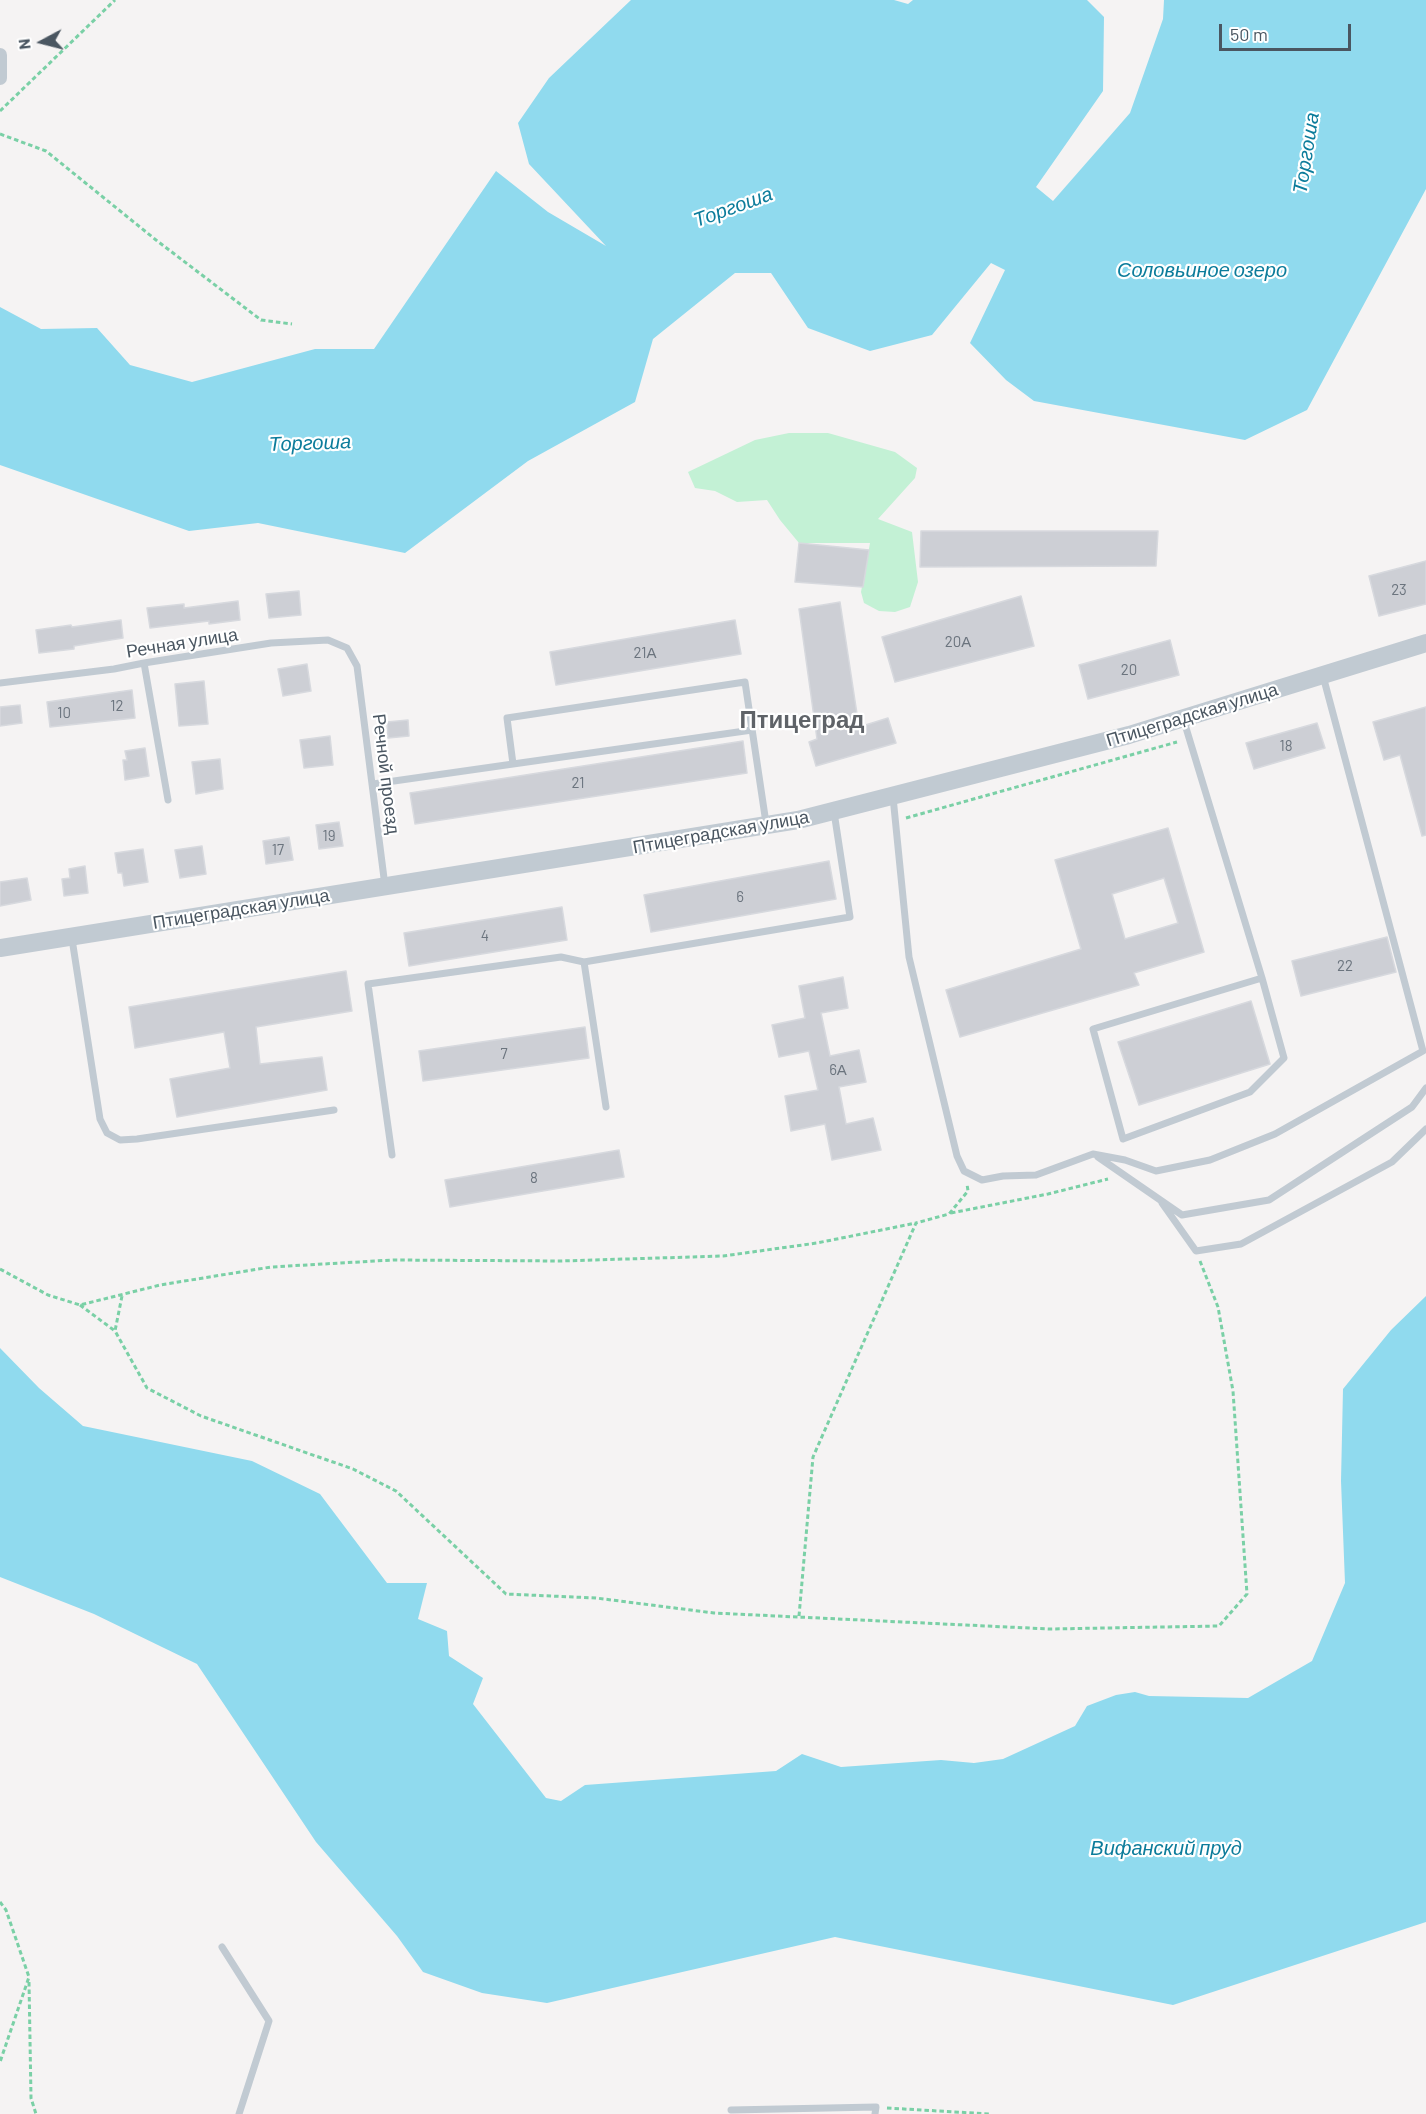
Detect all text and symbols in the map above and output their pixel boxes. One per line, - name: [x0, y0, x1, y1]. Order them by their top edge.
- north arrow: [12, 12, 72, 72]
- scale bar: [1222, 12, 1354, 50]
- text: 50 m: [1230, 23, 1268, 45]
- text: N: [14, 38, 34, 51]
- water label: Торгоша: [1288, 110, 1324, 196]
- water label: Торгоша: [690, 182, 776, 232]
- water label: Соловьиное озеро: [1117, 258, 1287, 282]
- water label: Торгоша: [268, 430, 352, 456]
- house number: 23: [1391, 581, 1407, 599]
- street label: Речная улица: [125, 624, 239, 662]
- house number: 20А: [945, 633, 971, 651]
- house number: 21А: [633, 644, 657, 662]
- house number: 20: [1121, 661, 1137, 679]
- street label: Птицеградская улица: [1103, 679, 1281, 751]
- house number: 12: [110, 697, 124, 715]
- house number: 10: [57, 704, 71, 722]
- district label: Птицеград: [739, 706, 865, 734]
- street label: Речной проезд: [368, 712, 404, 836]
- house number: 18: [1279, 737, 1293, 755]
- house number: 21: [571, 774, 585, 792]
- street label: Птицеградская улица: [631, 806, 811, 858]
- house number: 19: [322, 827, 336, 845]
- house number: 17: [272, 841, 284, 859]
- street label: Птицеградская улица: [151, 884, 331, 934]
- house number: 6: [736, 888, 744, 906]
- house number: 4: [481, 927, 489, 945]
- house number: 22: [1337, 957, 1353, 975]
- house number: 7: [500, 1045, 508, 1063]
- house number: 6А: [829, 1061, 847, 1079]
- house number: 8: [530, 1169, 538, 1187]
- water label: Вифанский пруд: [1090, 1836, 1242, 1860]

